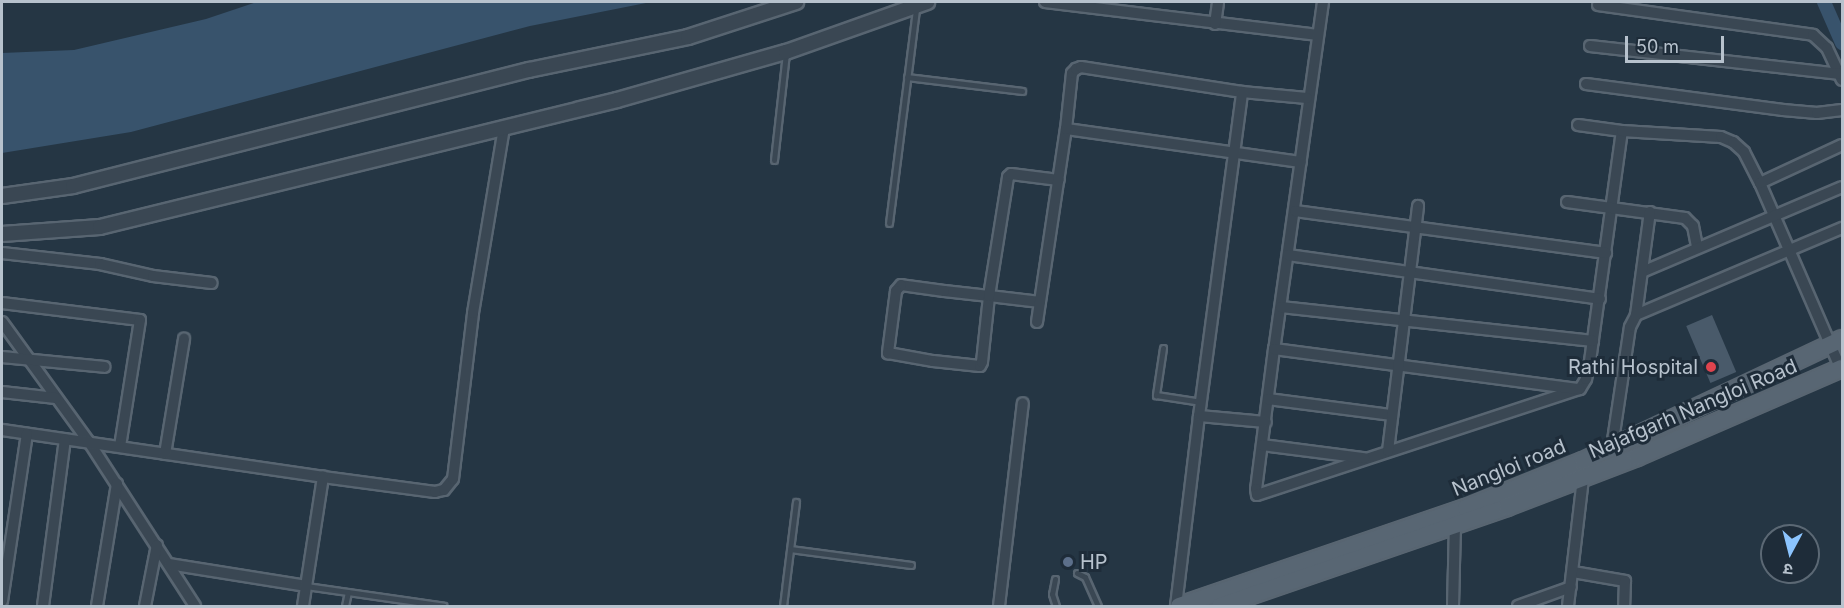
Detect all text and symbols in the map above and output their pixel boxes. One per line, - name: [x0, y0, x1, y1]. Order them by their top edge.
- scale bar: [1628, 24, 1727, 62]
- text: 50 m: [1636, 36, 1679, 57]
- street label: Najafgarh Nangloi Road: [1585, 354, 1801, 464]
- place label: Rathi Hospital: [1568, 355, 1698, 379]
- marker: Rathi Hospital: [1702, 358, 1720, 376]
- street label: Nangloi road: [1449, 434, 1569, 502]
- north arrow: [1760, 524, 1820, 584]
- place label: HP: [1080, 550, 1108, 574]
- marker: HP: [1061, 555, 1075, 569]
- text: उ: [1782, 559, 1794, 580]

